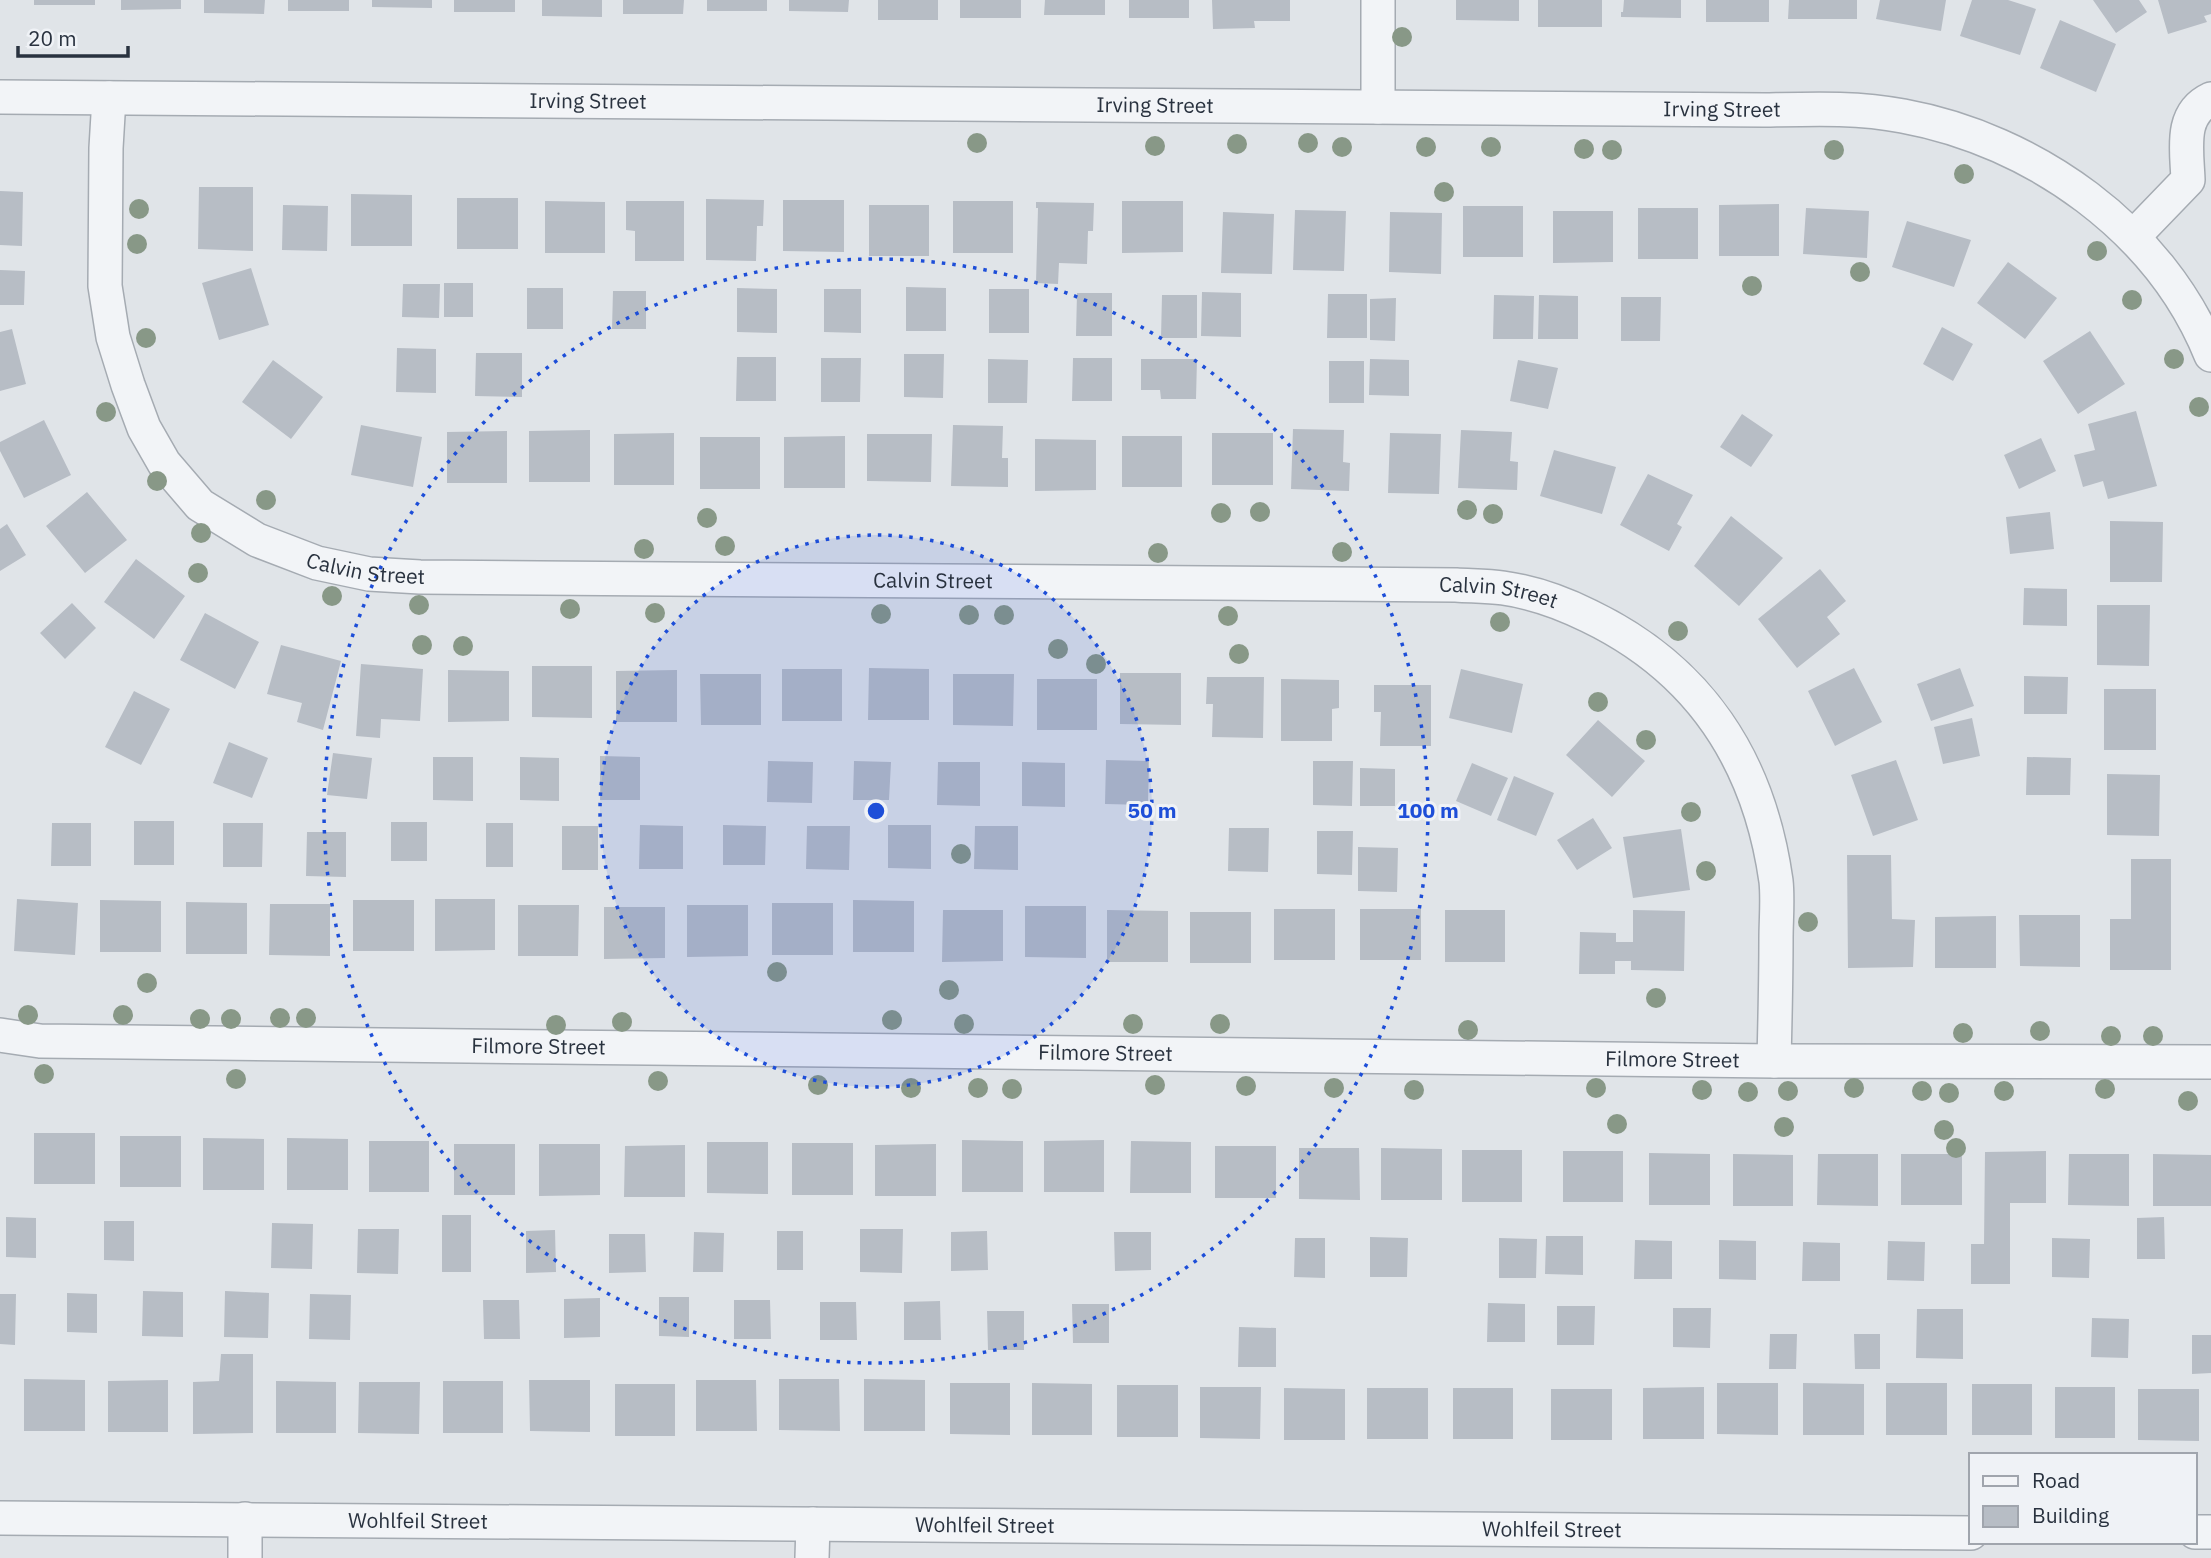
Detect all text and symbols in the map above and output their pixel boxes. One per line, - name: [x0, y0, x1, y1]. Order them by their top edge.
- scale bar: [18, 14, 128, 58]
- text: 20 m: [28, 24, 77, 52]
- street label: Irving Street: [529, 86, 647, 115]
- street label: Irving Street: [1096, 90, 1214, 119]
- street label: Irving Street: [1663, 94, 1781, 123]
- street label: Calvin Street: [302, 545, 425, 590]
- street label: Calvin Street: [873, 565, 993, 594]
- street label: Calvin Street: [1439, 570, 1562, 614]
- text: 50 m: [1128, 796, 1176, 824]
- text: 100 m: [1397, 796, 1459, 824]
- centre of rings: [864, 799, 888, 823]
- street label: Filmore Street: [471, 1031, 606, 1061]
- street label: Filmore Street: [1038, 1038, 1173, 1067]
- street label: Filmore Street: [1605, 1044, 1740, 1074]
- legend: [1969, 1453, 2197, 1544]
- text: Road: [2032, 1466, 2080, 1494]
- text: Building: [2032, 1501, 2109, 1529]
- street label: Wohlfeil Street: [348, 1506, 488, 1535]
- street label: Wohlfeil Street: [915, 1510, 1055, 1539]
- street label: Wohlfeil Street: [1482, 1514, 1622, 1543]

